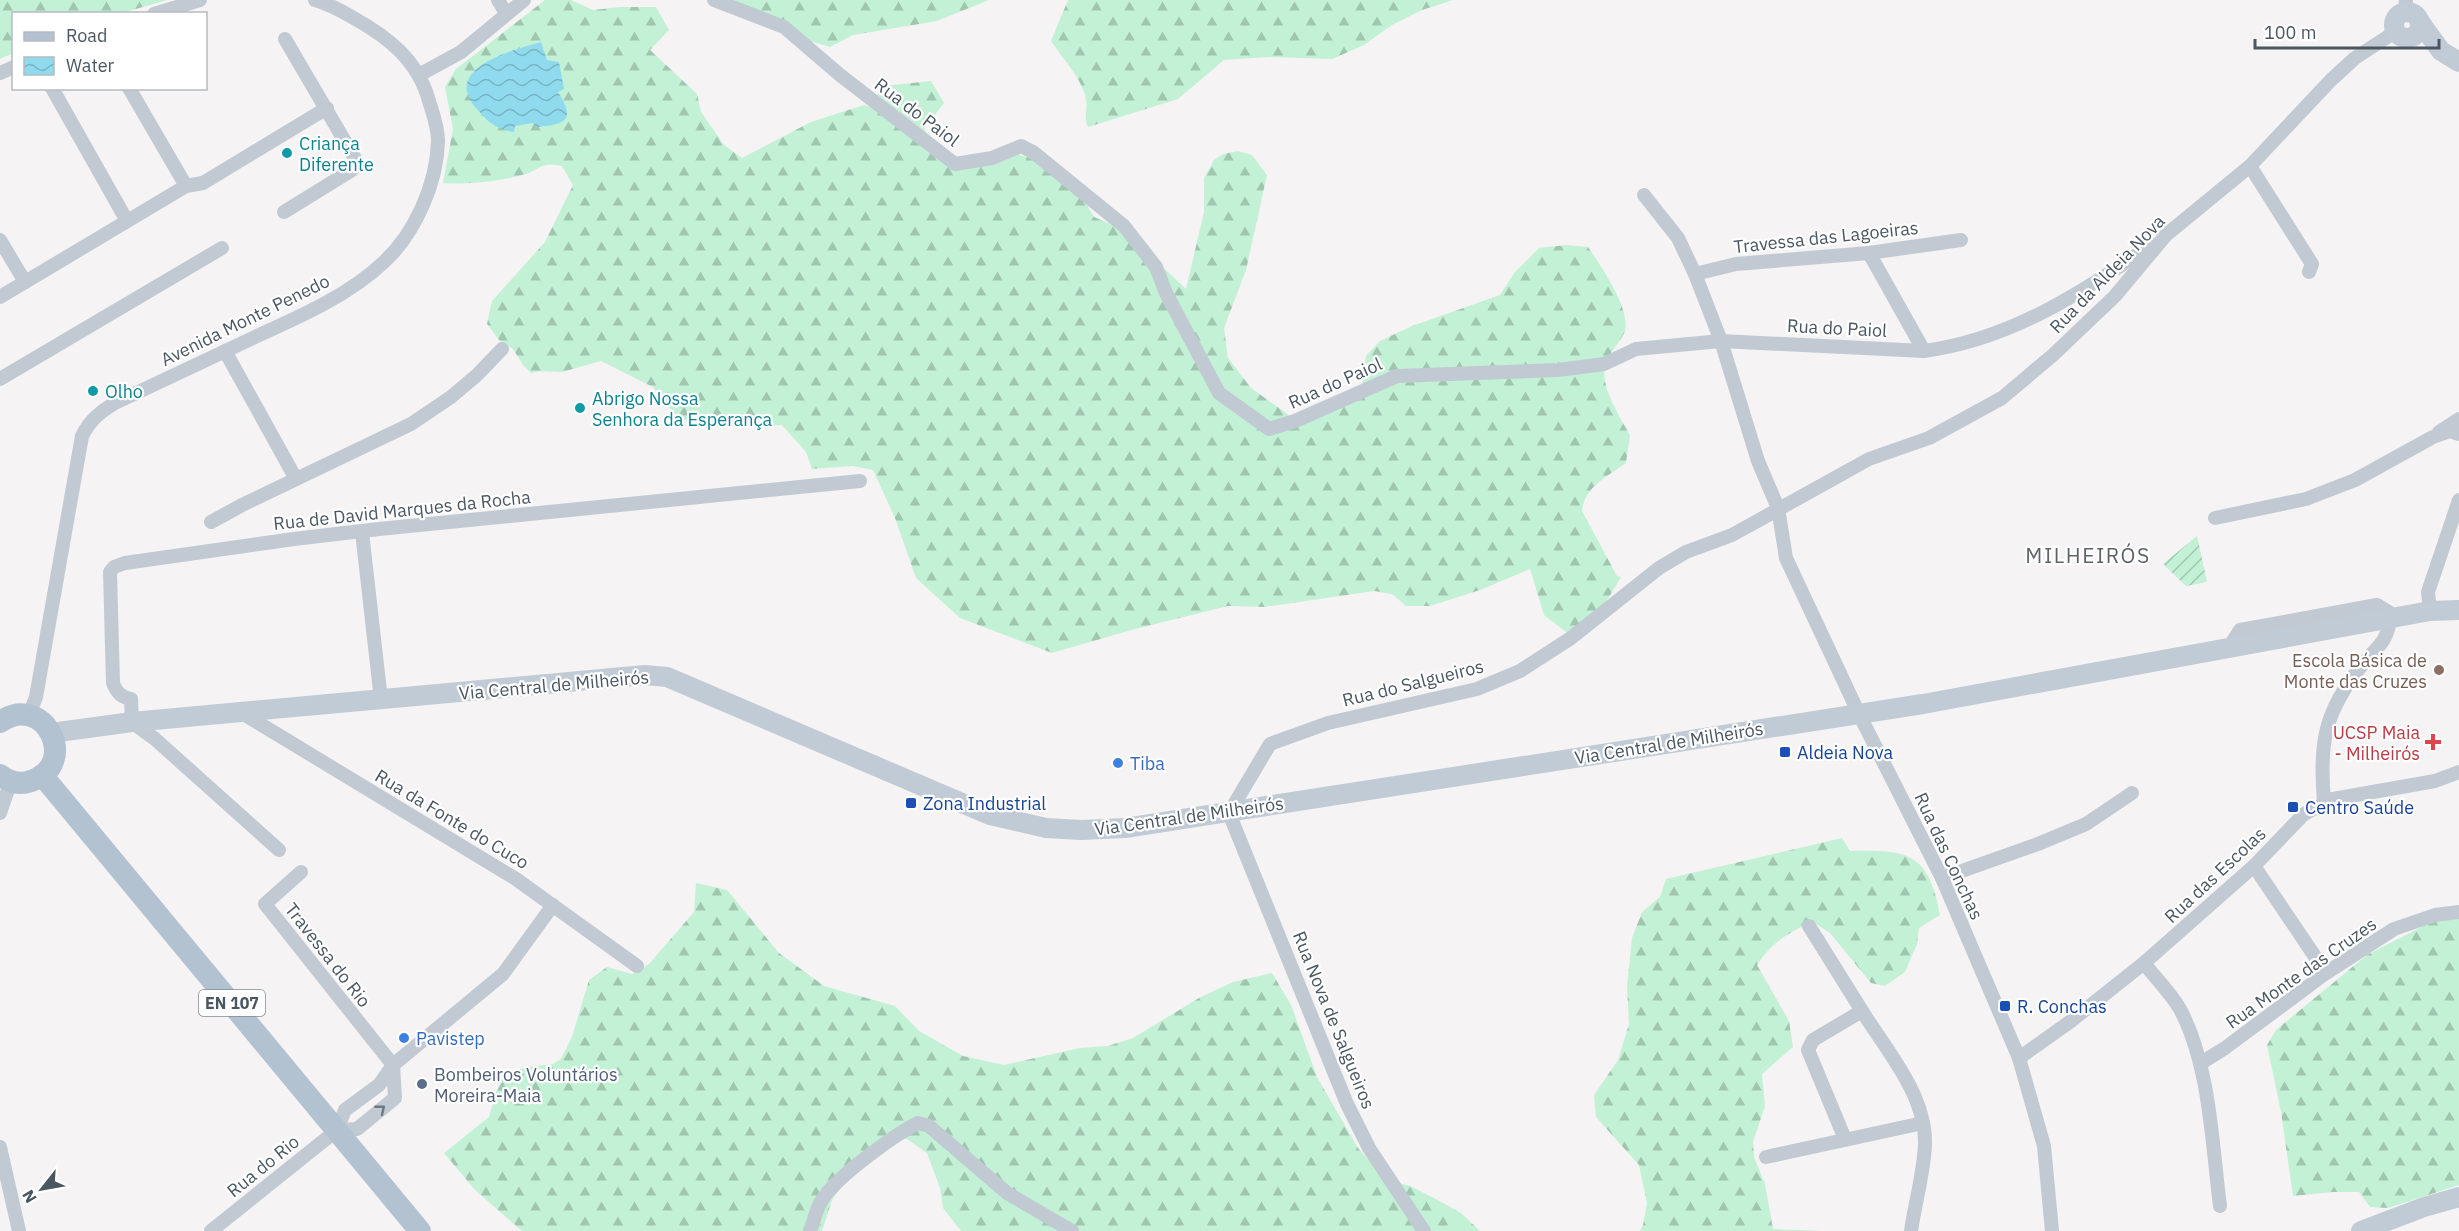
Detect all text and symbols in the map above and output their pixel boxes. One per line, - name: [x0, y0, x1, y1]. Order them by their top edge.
- legend: [12, 12, 207, 90]
- scale bar: [2255, 12, 2440, 50]
- text: 100 m: [2264, 21, 2316, 44]
- text: Road: [66, 24, 107, 47]
- text: Water: [66, 54, 115, 77]
- street label: Rua do Paiol: [870, 73, 964, 151]
- place label: Criança Diferente: [299, 132, 374, 176]
- marker: Criança Diferente: [280, 146, 294, 160]
- street label: Rua da Aldeia Nova: [2045, 210, 2170, 338]
- street label: Travessa das Lagoeiras: [1732, 216, 1920, 258]
- street label: Avenida Monte Penedo: [157, 269, 333, 371]
- street label: Rua do Paiol: [1786, 314, 1888, 342]
- street label: Rua do Paiol: [1285, 352, 1386, 414]
- place label: Olho: [105, 380, 143, 403]
- marker: Olho: [86, 384, 100, 398]
- place label: Abrigo Nossa Senhora da Esperança: [592, 387, 773, 431]
- marker: Abrigo Nossa Senhora da Esperança: [573, 401, 587, 415]
- street label: Rua de David Marques da Rocha: [272, 485, 532, 535]
- district label: MILHEIRÓS: [2025, 541, 2151, 569]
- place label: Escola Básica de Monte das Cruzes: [2284, 649, 2427, 693]
- street label: Rua do Salgueiros: [1340, 654, 1486, 712]
- marker: Escola Básica de Monte das Cruzes: [2432, 663, 2446, 677]
- street label: Via Central de Milheirós: [458, 665, 650, 705]
- street label: Via Central de Milheirós: [1573, 717, 1765, 769]
- place label: UCSP Maia - Milheirós: [2333, 721, 2420, 765]
- marker: UCSP Maia - Milheirós: [2424, 733, 2442, 751]
- place label: Aldeia Nova: [1797, 741, 1893, 764]
- marker: Aldeia Nova: [1778, 745, 1792, 759]
- place label: Tiba: [1130, 752, 1165, 775]
- marker: Tiba: [1111, 756, 1125, 770]
- street label: Rua da Fonte do Cuco: [371, 764, 533, 874]
- street label: Rua das Conchas: [1909, 789, 1989, 923]
- street label: Via Central de Milheirós: [1093, 791, 1285, 841]
- place label: Zona Industrial: [923, 792, 1046, 815]
- marker: Zona Industrial: [904, 796, 918, 810]
- place label: Centro Saúde: [2305, 796, 2414, 819]
- marker: Centro Saúde: [2286, 800, 2300, 814]
- street label: Rua das Escolas: [2160, 822, 2270, 928]
- street label: Travessa do Rio: [280, 898, 376, 1012]
- street label: Rua Monte das Cruzes: [2221, 912, 2381, 1034]
- street label: Rua Nova de Salgueiros: [1288, 928, 1380, 1112]
- road number: EN 107: [199, 990, 265, 1016]
- place label: R. Conchas: [2017, 995, 2107, 1018]
- marker: R. Conchas: [1998, 999, 2012, 1013]
- place label: Pavistep: [416, 1027, 485, 1050]
- marker: Pavistep: [397, 1031, 411, 1045]
- place label: Bombeiros Voluntários Moreira-Maia: [434, 1063, 618, 1107]
- marker: Bombeiros Voluntários Moreira-Maia: [415, 1077, 429, 1091]
- one-way arrow: [374, 1105, 385, 1116]
- street label: Rua do Rio: [222, 1130, 304, 1202]
- north arrow: [12, 1159, 72, 1219]
- text: N: [18, 1187, 41, 1207]

